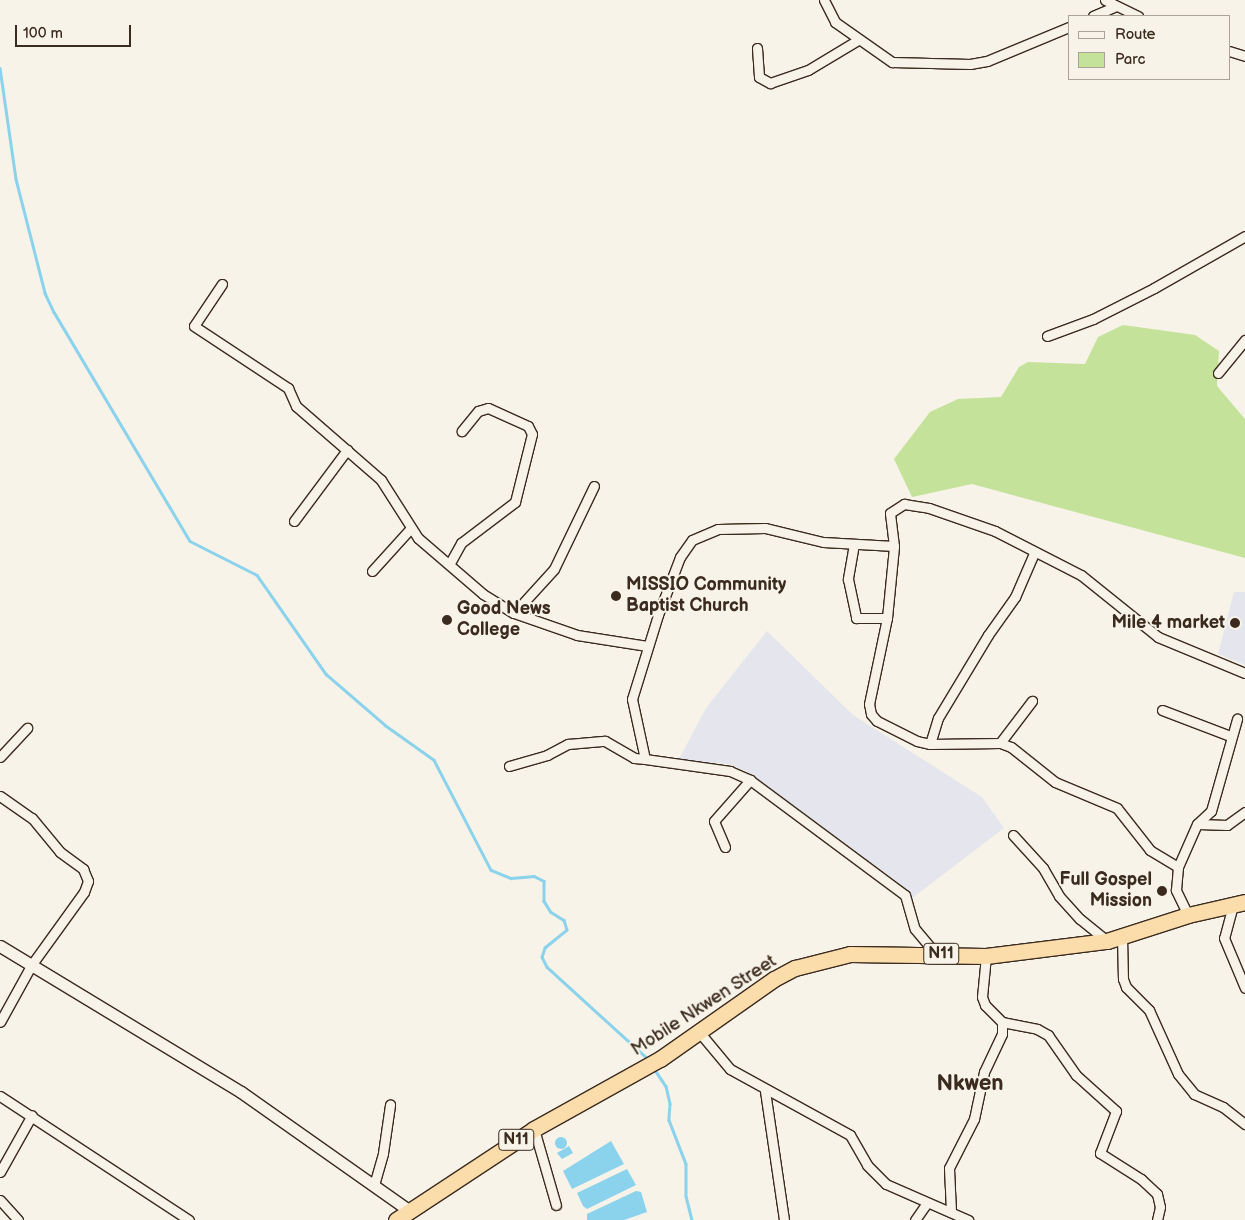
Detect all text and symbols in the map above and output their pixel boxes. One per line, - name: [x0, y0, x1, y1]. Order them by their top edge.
- scale bar: [18, 15, 134, 47]
- legend: [1068, 15, 1230, 80]
- text: 100 m: [23, 24, 63, 43]
- text: Route: [1115, 25, 1155, 44]
- text: Parc: [1115, 50, 1145, 69]
- place label: MISSIO Community Baptist Church: [626, 575, 786, 618]
- marker: MISSIO Community Baptist Church: [610, 590, 622, 602]
- place label: Good News College: [457, 599, 551, 642]
- place label: Mile 4 market: [1112, 612, 1225, 634]
- marker: Good News College: [441, 614, 453, 626]
- marker: Mile 4 market: [1229, 617, 1241, 629]
- place label: Full Gospel Mission: [1060, 870, 1152, 912]
- marker: Full Gospel Mission: [1156, 885, 1168, 897]
- road number: N11: [922, 941, 960, 968]
- street label: Mobile Nkwen Street: [627, 951, 781, 1061]
- district label: Nkwen: [936, 1071, 1004, 1097]
- road number: N11: [497, 1126, 535, 1154]

